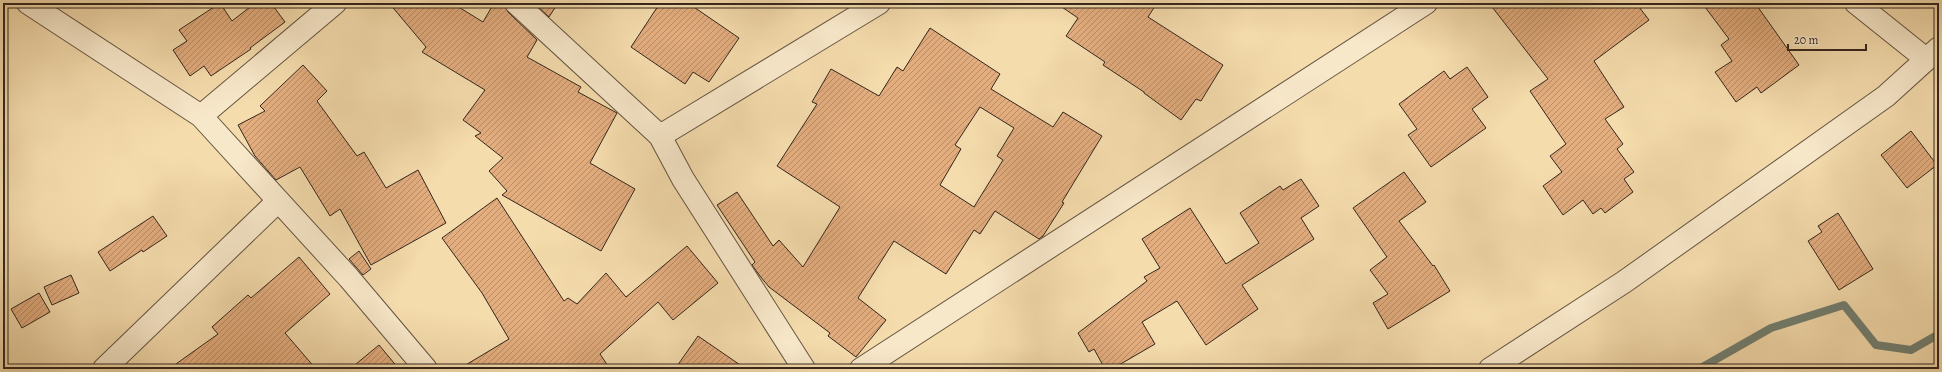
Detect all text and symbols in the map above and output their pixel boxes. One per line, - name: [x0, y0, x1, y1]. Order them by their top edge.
- scale bar: [1788, 26, 1866, 52]
- text: 20 m: [1794, 32, 1818, 48]

